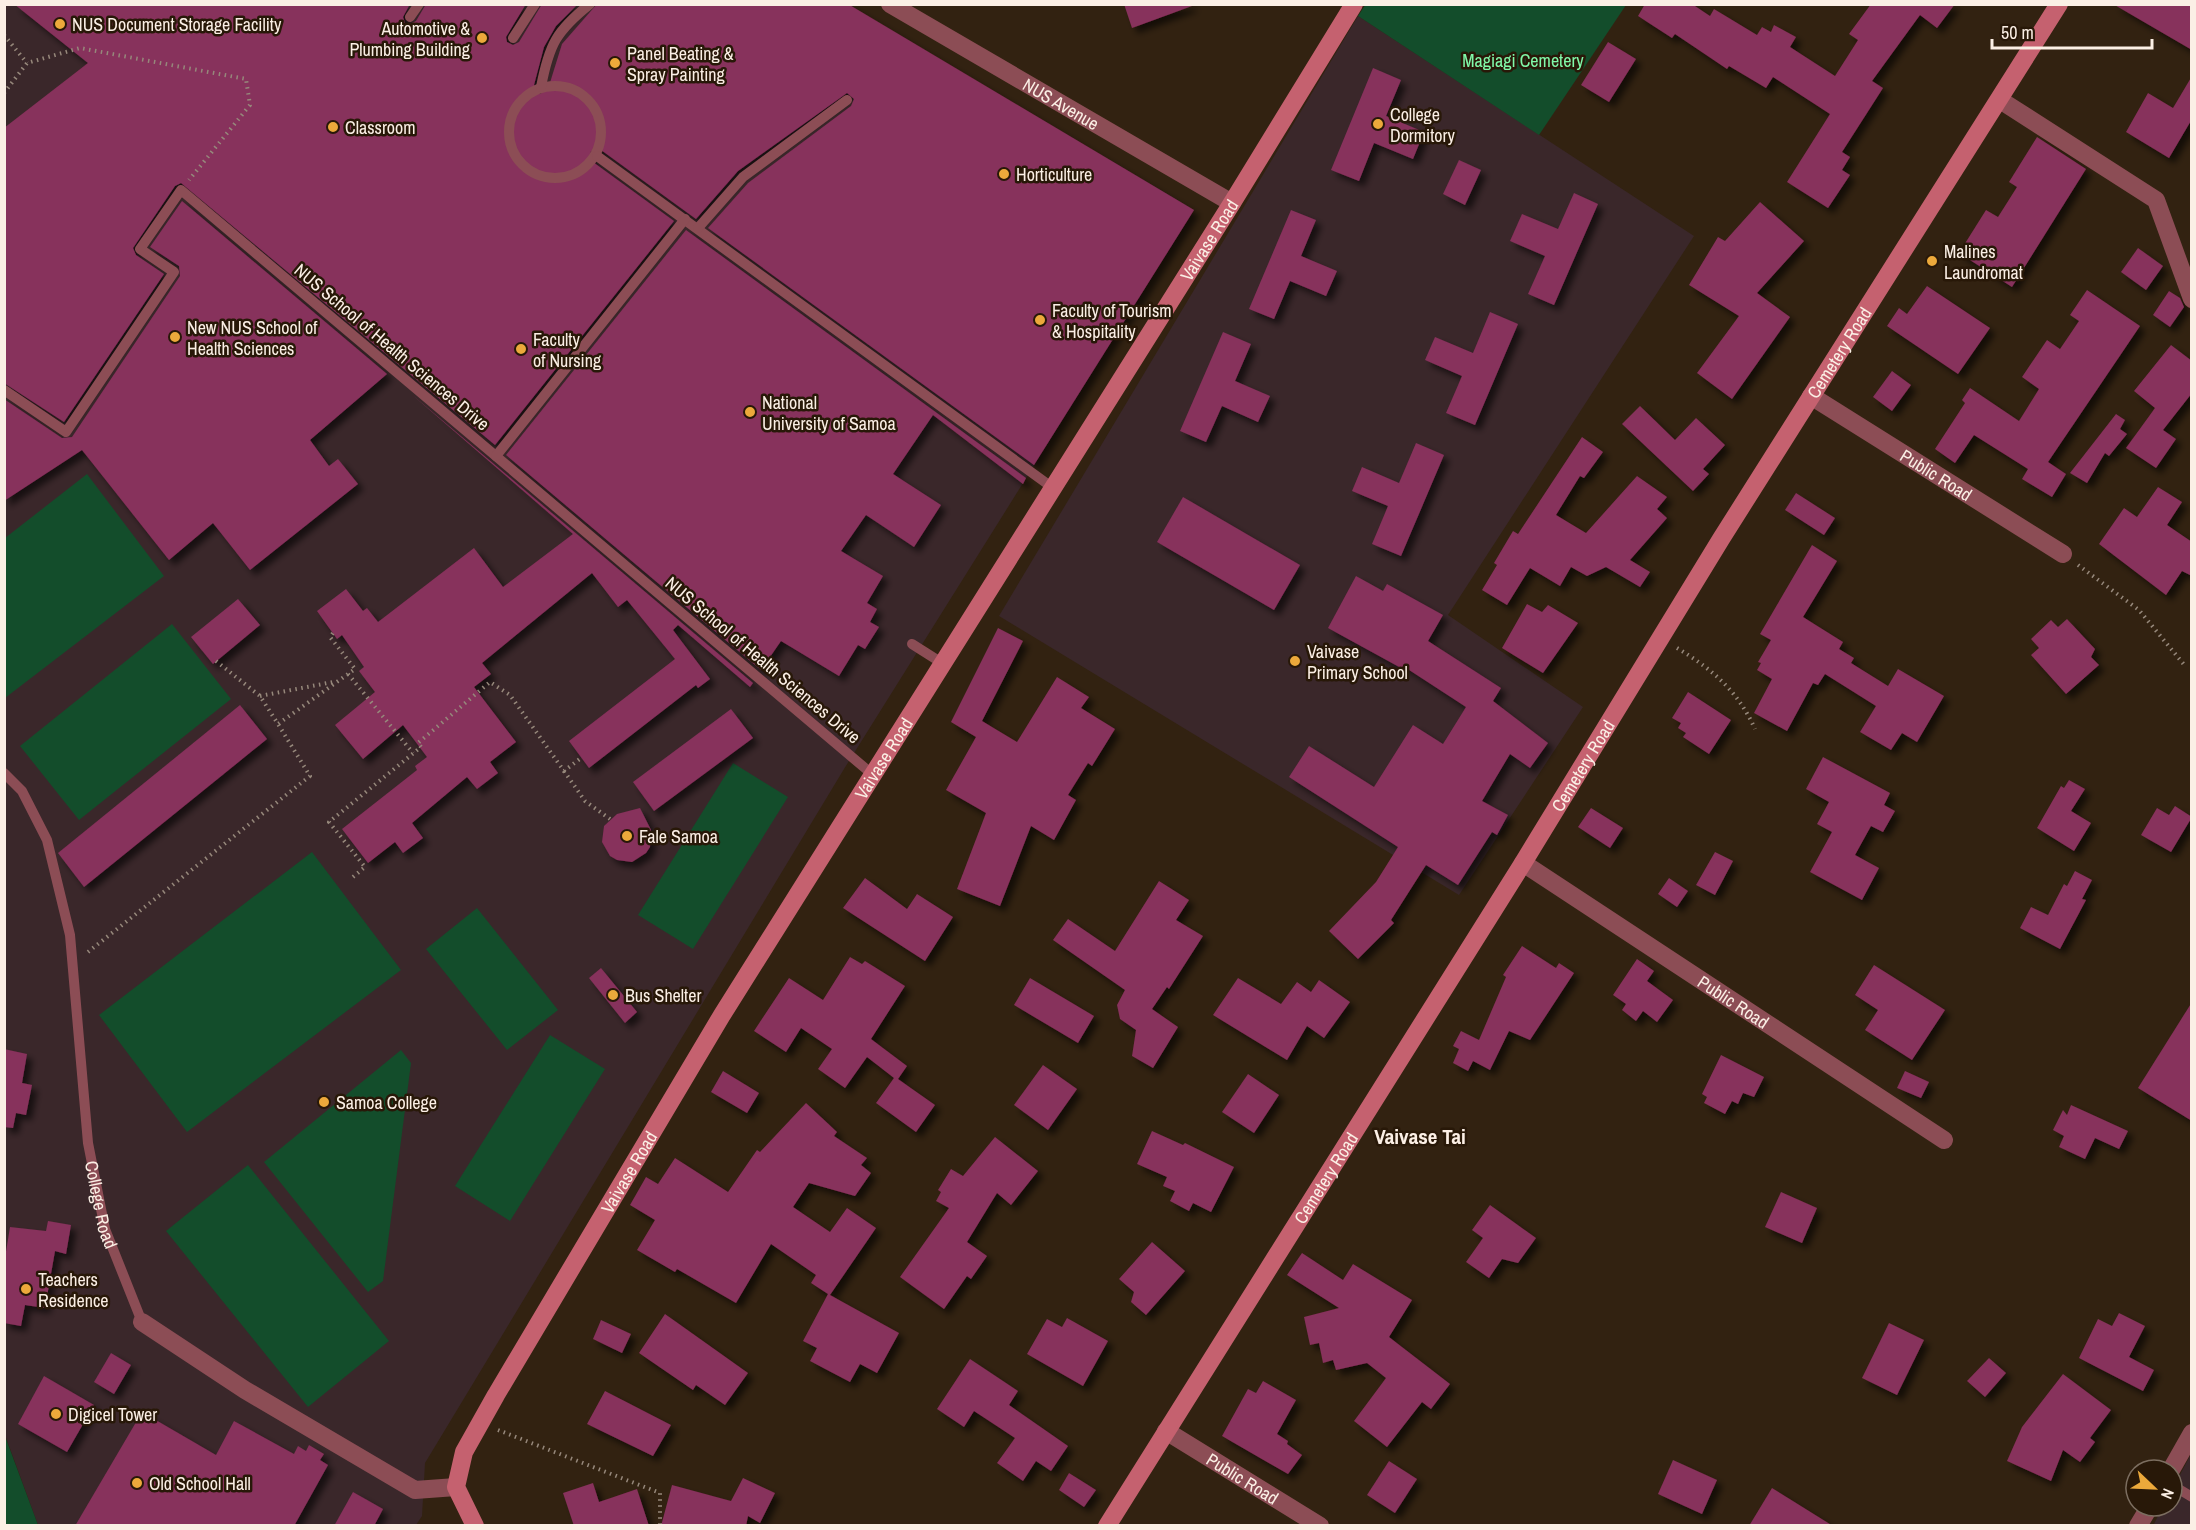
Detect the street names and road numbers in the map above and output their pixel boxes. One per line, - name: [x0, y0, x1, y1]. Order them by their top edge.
- street label: NUS Avenue: [1018, 72, 1104, 136]
- street label: Vaivase Road: [1174, 194, 1244, 285]
- street label: NUS School of Health Sciences Drive: [289, 258, 495, 436]
- street label: Cemetery Road: [1801, 302, 1877, 403]
- street label: Public Road: [1896, 443, 1977, 507]
- street label: NUS School of Health Sciences Drive: [660, 571, 866, 749]
- street label: Vaivase Road: [848, 713, 918, 804]
- street label: Cemetery Road: [1545, 715, 1620, 816]
- street label: Public Road: [1693, 969, 1774, 1034]
- street label: Vaivase Road: [594, 1126, 663, 1218]
- street label: Cemetery Road: [1287, 1127, 1364, 1228]
- street label: College Road: [79, 1158, 124, 1252]
- street label: Public Road: [1202, 1446, 1283, 1510]

